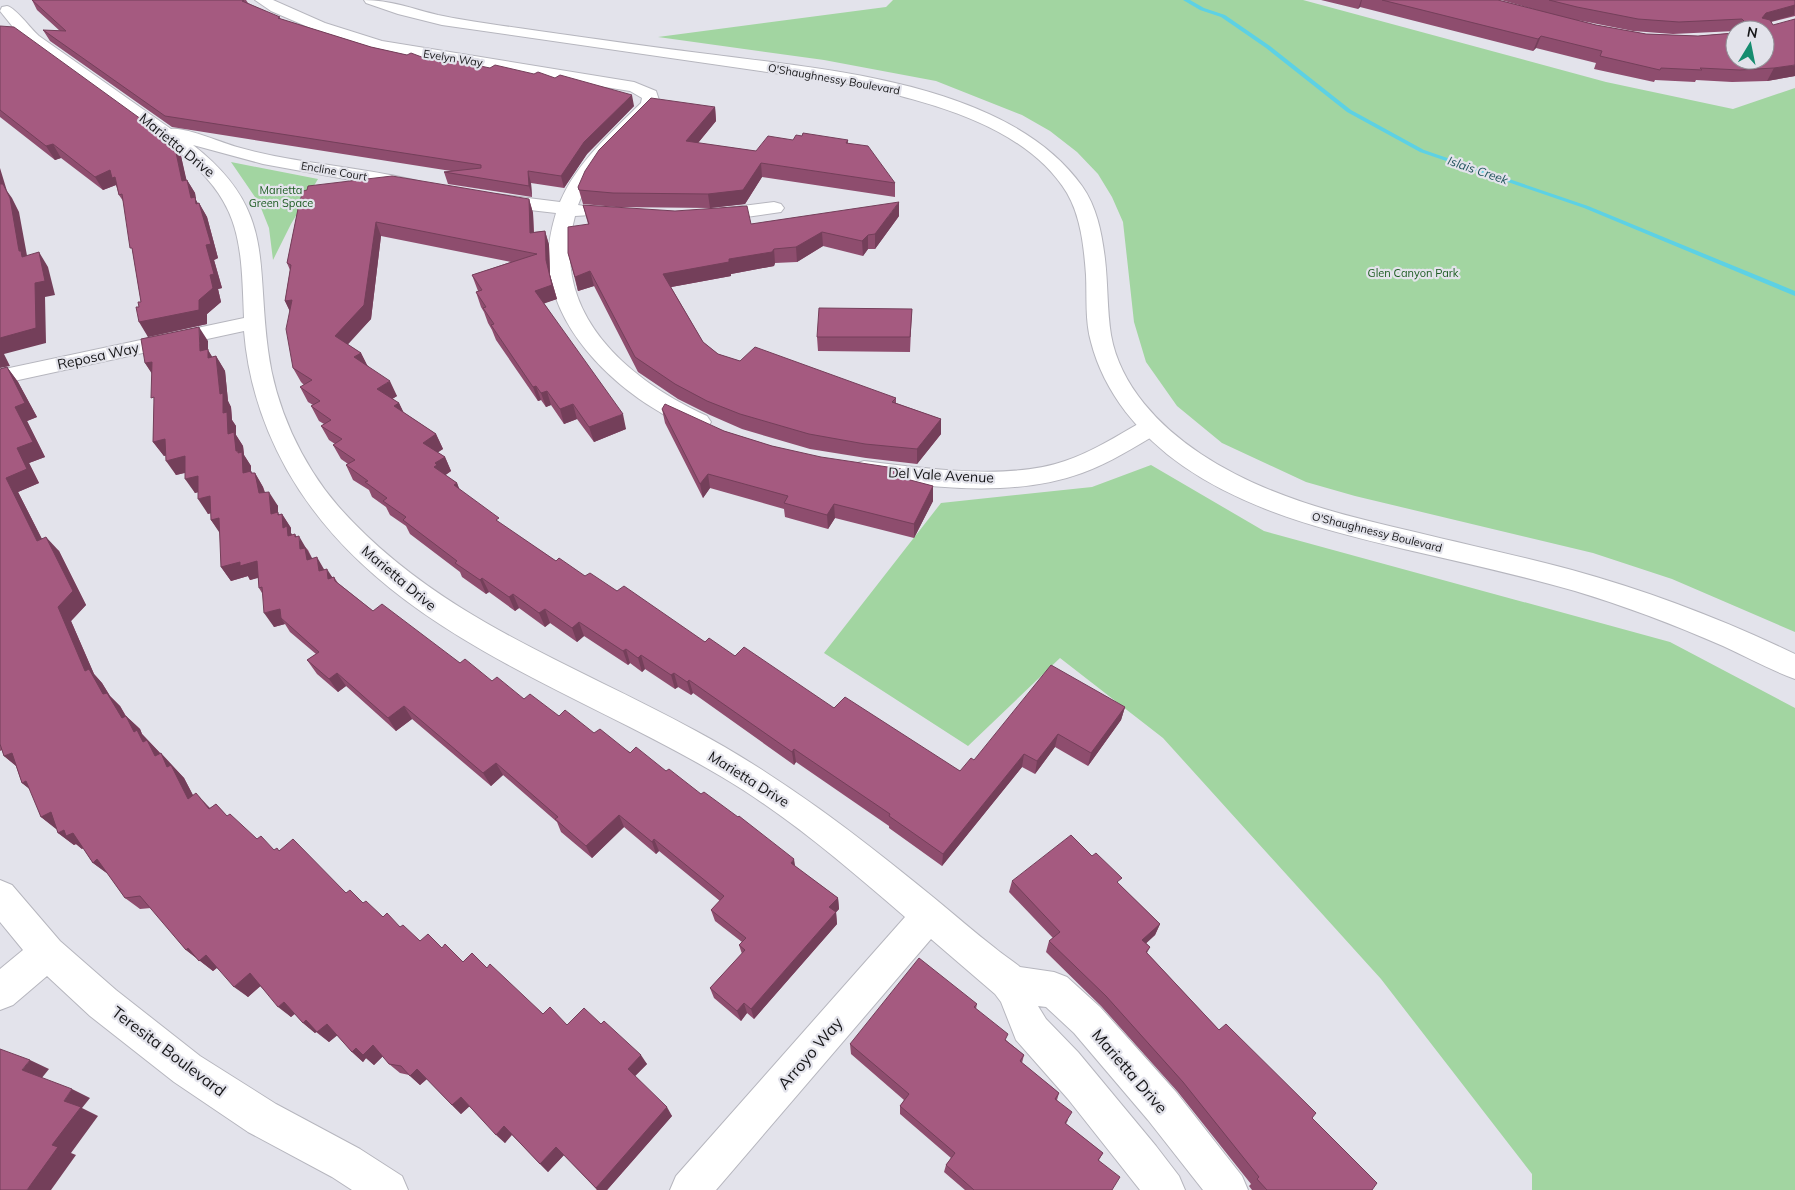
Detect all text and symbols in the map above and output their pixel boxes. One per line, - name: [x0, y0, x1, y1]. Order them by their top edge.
- north arrow: [1725, 20, 1775, 70]
- text: N: [1745, 22, 1759, 42]
- street label: Evelyn Way: [422, 46, 484, 70]
- street label: O'Shaughnessy Boulevard: [767, 60, 901, 98]
- street label: Marietta Drive: [136, 109, 218, 181]
- water label: Islais Creek: [1446, 153, 1511, 188]
- street label: Encline Court: [300, 158, 368, 184]
- park label: Marietta Green Space: [249, 183, 313, 210]
- park label: Glen Canyon Park: [1368, 266, 1459, 280]
- street label: Reposa Way: [55, 338, 141, 373]
- street label: Del Vale Avenue: [888, 463, 994, 487]
- street label: O'Shaughnessy Boulevard: [1310, 509, 1444, 555]
- street label: Marietta Drive: [358, 542, 440, 614]
- street label: Marietta Drive: [705, 747, 793, 811]
- street label: Teresita Boulevard: [108, 1002, 230, 1100]
- street label: Arroyo Way: [773, 1013, 847, 1093]
- street label: Marietta Drive: [1088, 1025, 1172, 1117]

